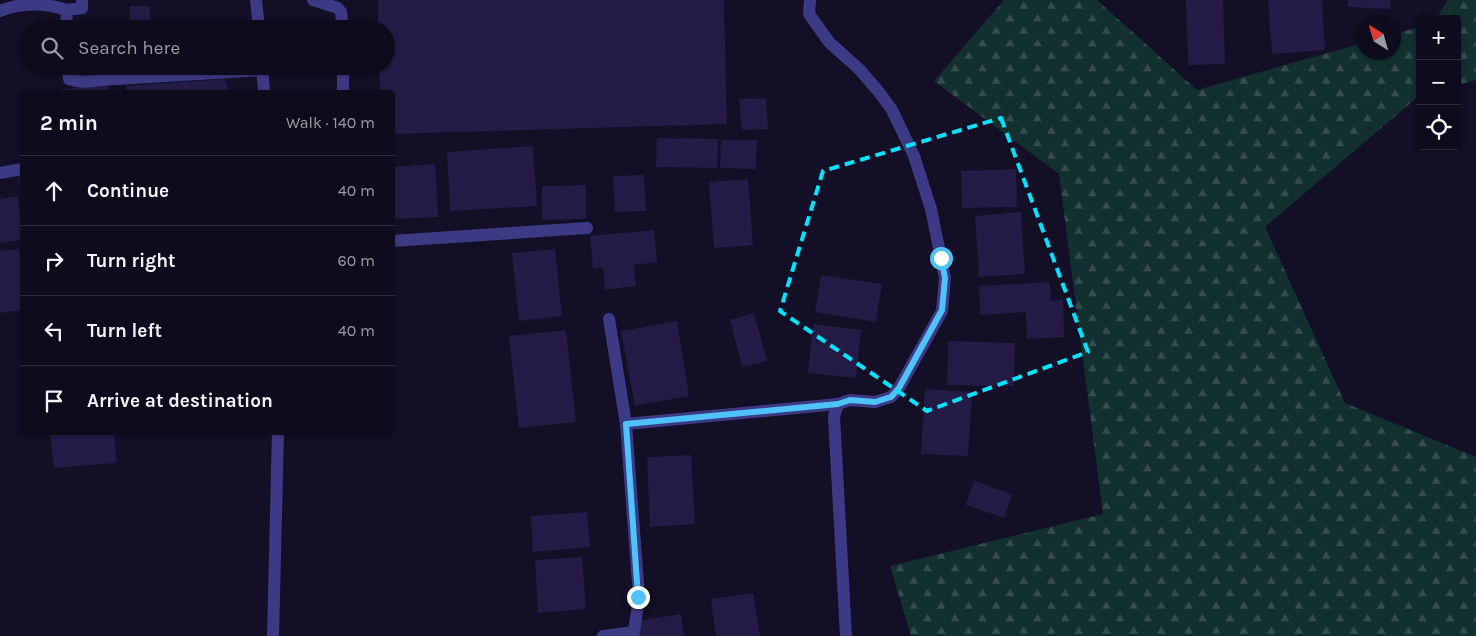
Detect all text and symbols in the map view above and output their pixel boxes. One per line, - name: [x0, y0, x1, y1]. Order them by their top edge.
- north arrow: [1356, 15, 1401, 60]
- map controls: [1416, 15, 1461, 150]
- button: +: [1416, 15, 1461, 60]
- search box: [20, 20, 395, 75]
- icon: search: [38, 34, 66, 62]
- text: Search here: [78, 37, 180, 59]
- button: −: [1416, 60, 1461, 105]
- button: locate: [1416, 105, 1461, 150]
- text: 2 min: [40, 111, 98, 135]
- text: Walk · 140 m: [286, 113, 375, 132]
- icon: ahead: [40, 177, 68, 205]
- text: Continue: [87, 180, 169, 202]
- text: 40 m: [338, 181, 375, 200]
- icon: right: [40, 247, 68, 275]
- route start: [930, 247, 953, 270]
- text: Turn right: [87, 250, 176, 272]
- text: 60 m: [338, 251, 375, 270]
- icon: left: [40, 317, 68, 345]
- text: Turn left: [87, 320, 162, 342]
- text: 40 m: [338, 321, 375, 340]
- icon: arrive: [40, 387, 68, 415]
- text: Arrive at destination: [87, 390, 273, 412]
- route end: [627, 586, 650, 609]

